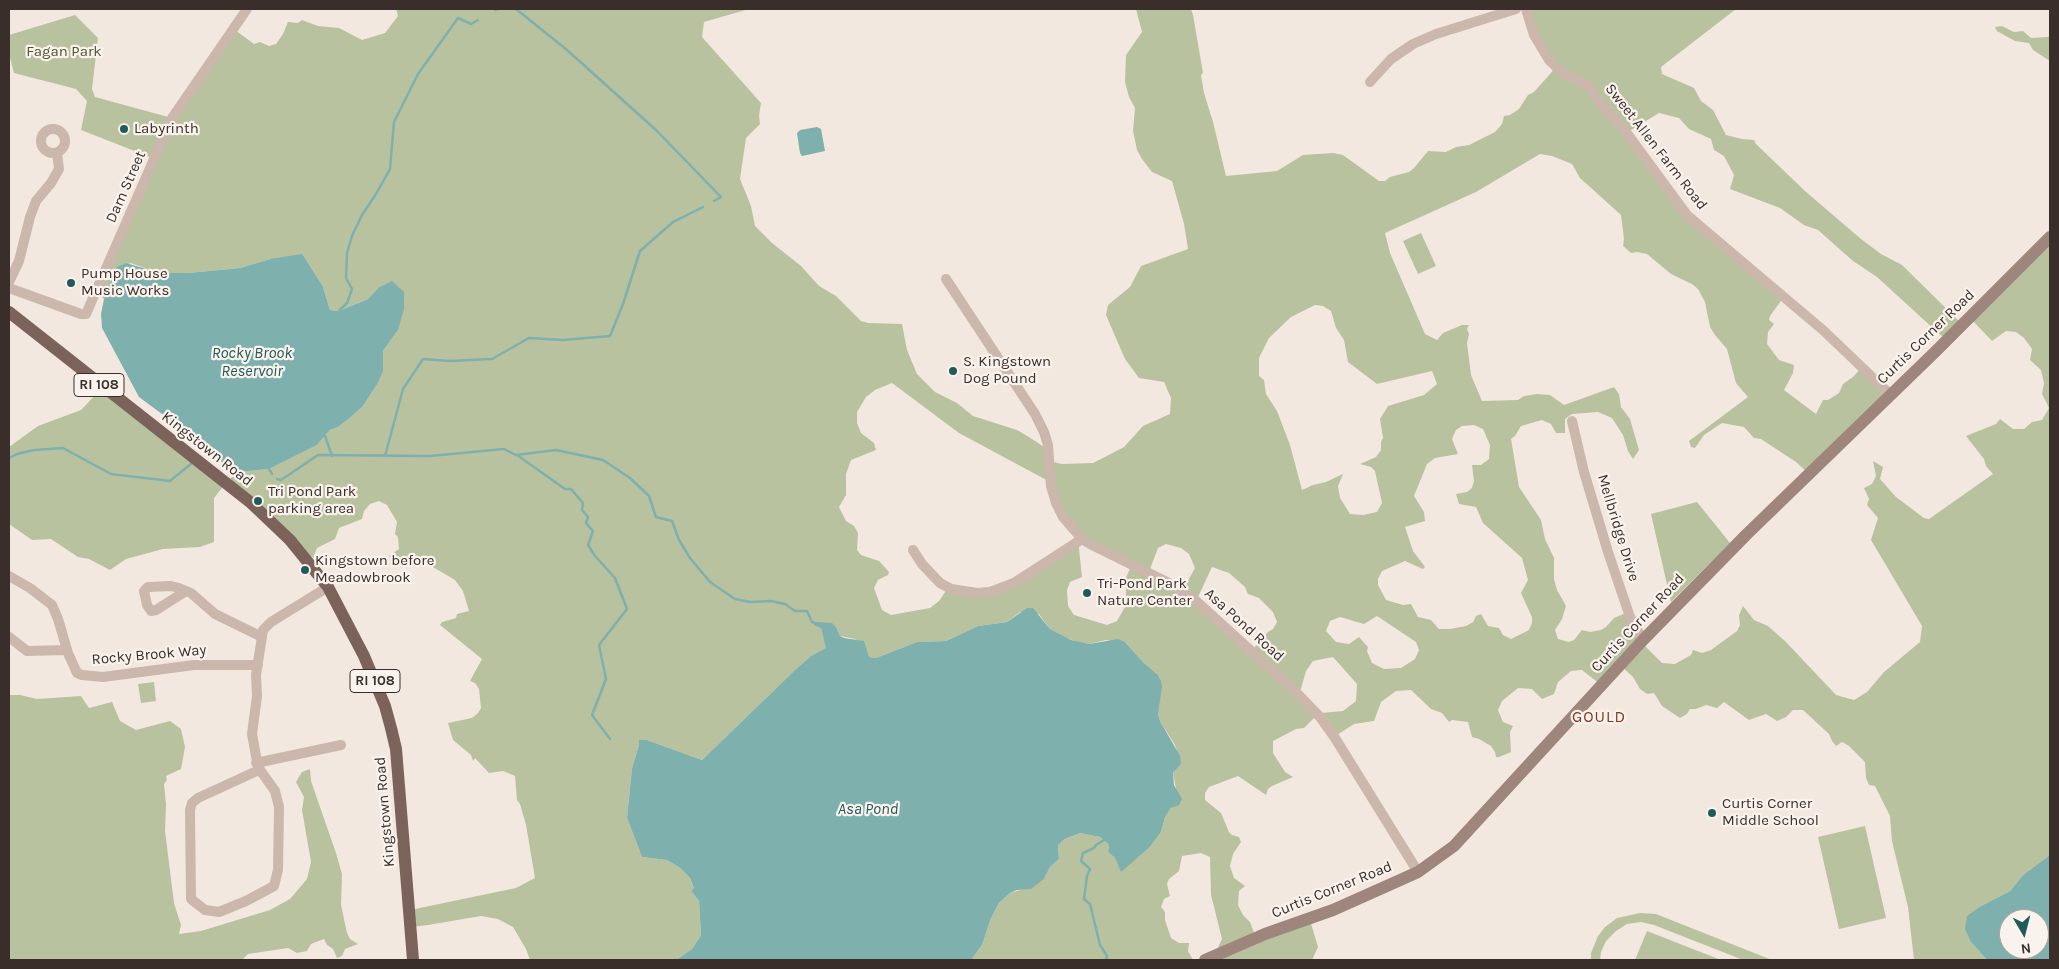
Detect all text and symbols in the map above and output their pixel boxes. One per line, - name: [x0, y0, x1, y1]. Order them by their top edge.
- park label: Fagan Park: [26, 43, 102, 61]
- street label: Sweet Allen Farm Road: [1601, 80, 1711, 214]
- place label: Labyrinth: [134, 120, 199, 138]
- marker: Labyrinth: [118, 123, 130, 135]
- street label: Dam Street: [102, 148, 150, 226]
- place label: Pump House Music Works: [81, 265, 169, 300]
- marker: Pump House Music Works: [65, 277, 77, 289]
- street label: Curtis Corner Road: [1874, 286, 1978, 388]
- water label: Rocky Brook Reservoir: [212, 343, 292, 381]
- place label: S. Kingstown Dog Pound: [963, 353, 1051, 388]
- marker: S. Kingstown Dog Pound: [947, 365, 959, 377]
- road number: RI 108: [74, 374, 124, 396]
- street label: Kingstown Road: [158, 408, 256, 490]
- street label: Mellbridge Drive: [1593, 472, 1643, 584]
- place label: Tri Pond Park parking area: [268, 483, 356, 518]
- marker: Tri Pond Park parking area: [252, 495, 264, 507]
- place label: Kingstown before Meadowbrook: [315, 552, 434, 587]
- marker: Kingstown before Meadowbrook: [299, 564, 311, 576]
- street label: Curtis Corner Road: [1588, 570, 1688, 676]
- place label: Tri-Pond Park Nature Center: [1097, 575, 1192, 610]
- street label: Asa Pond Road: [1201, 585, 1287, 665]
- marker: Tri-Pond Park Nature Center: [1081, 587, 1093, 599]
- street label: Rocky Brook Way: [91, 641, 207, 669]
- road number: RI 108: [350, 669, 400, 692]
- district label: GOULD: [1571, 707, 1627, 727]
- street label: Kingstown Road: [371, 756, 399, 868]
- place label: Curtis Corner Middle School: [1722, 795, 1819, 830]
- water label: Asa Pond: [838, 799, 898, 819]
- marker: Curtis Corner Middle School: [1706, 807, 1718, 819]
- street label: Curtis Corner Road: [1269, 858, 1395, 922]
- north arrow: [1999, 909, 2049, 959]
- text: N: [2020, 939, 2032, 957]

